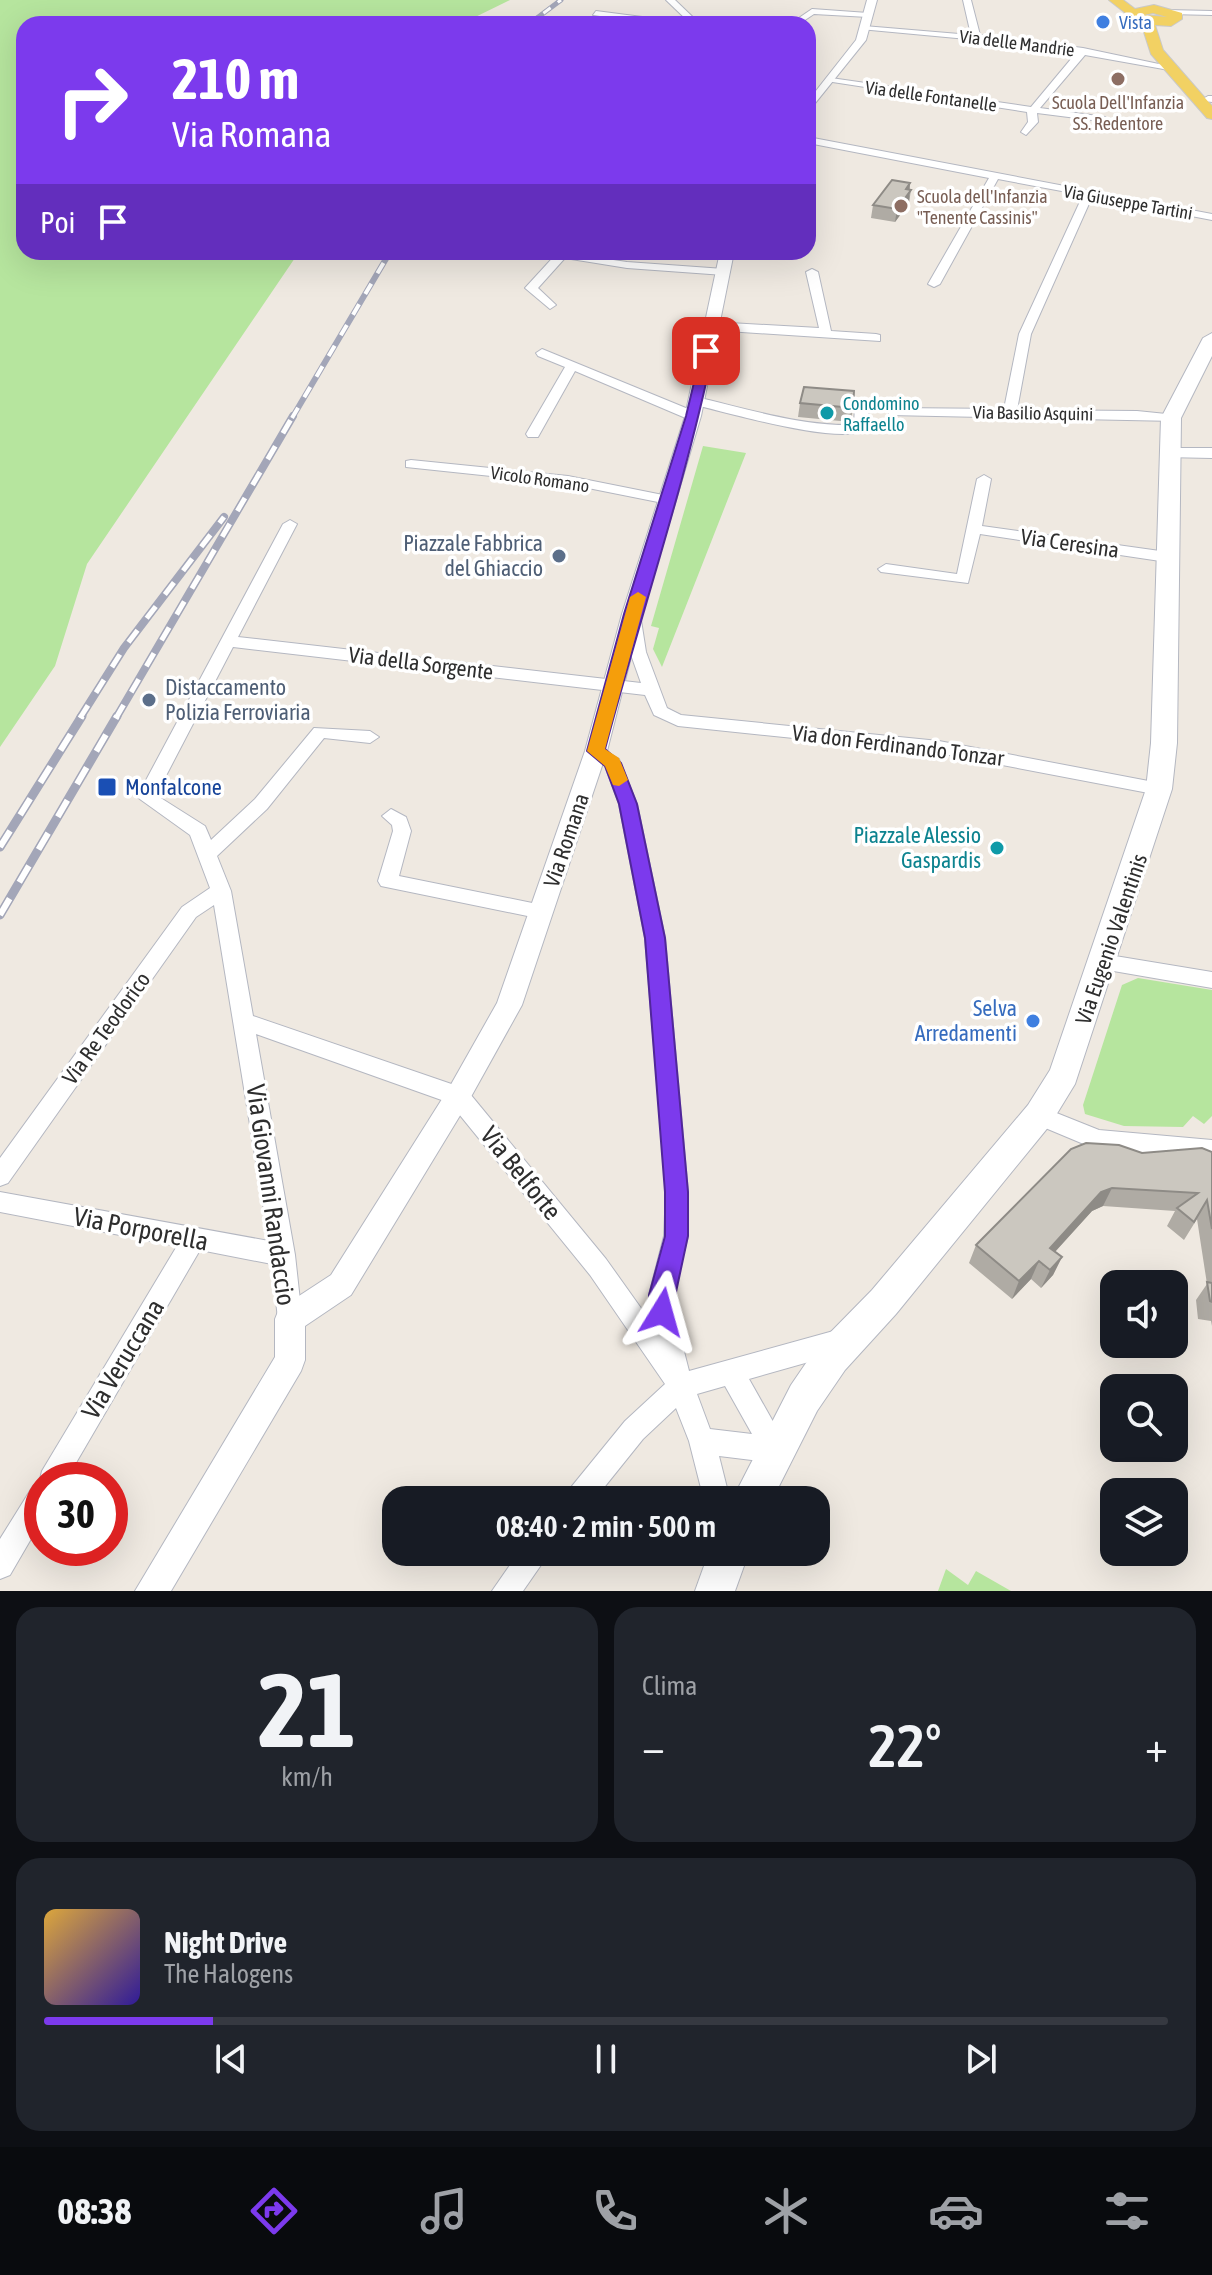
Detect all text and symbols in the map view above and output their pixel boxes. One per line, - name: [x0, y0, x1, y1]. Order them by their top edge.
- place label: Vista: [1119, 12, 1152, 33]
- marker: Vista: [1094, 13, 1112, 31]
- street label: Via delle Mandrie: [958, 26, 1076, 60]
- text: 210 m: [172, 47, 299, 111]
- icon: right: [40, 48, 144, 152]
- marker: Scuola Dell'Infanzia SS. Redentore: [1109, 70, 1127, 88]
- street label: Via delle Fontanelle: [864, 76, 998, 116]
- place label: Scuola Dell'Infanzia SS. Redentore: [1052, 92, 1184, 134]
- text: Via Romana: [172, 113, 331, 155]
- street label: Via Giuseppe Tartini: [1062, 180, 1194, 224]
- place label: Scuola dell'Infanzia "Tenente Cassinis": [917, 186, 1048, 228]
- marker: Scuola dell'Infanzia "Tenente Cassinis": [892, 197, 910, 215]
- icon: arrive: [91, 200, 135, 244]
- text: Poi: [40, 205, 75, 239]
- pin: [672, 317, 740, 385]
- icon: arrive: [684, 329, 728, 373]
- place label: Condomino Raffaello: [843, 393, 920, 435]
- street label: Via Basilio Asquini: [973, 401, 1093, 425]
- marker: Condomino Raffaello: [818, 404, 836, 422]
- street label: Vicolo Romano: [489, 462, 591, 496]
- street label: Via Ceresina: [1019, 523, 1121, 563]
- place label: Piazzale Fabbrica del Ghiaccio: [403, 530, 543, 581]
- marker: Piazzale Fabbrica del Ghiaccio: [550, 547, 568, 565]
- street label: Via della Sorgente: [347, 641, 495, 685]
- place label: Distaccamento Polizia Ferroviaria: [165, 674, 311, 725]
- marker: Distaccamento Polizia Ferroviaria: [140, 691, 158, 709]
- street label: Via don Ferdinando Tonzar: [791, 719, 1006, 771]
- place label: Monfalcone: [125, 774, 222, 800]
- marker: Monfalcone: [96, 776, 118, 798]
- street label: Via Romana: [538, 790, 594, 890]
- place label: Piazzale Alessio Gaspardis: [853, 822, 981, 873]
- marker: Piazzale Alessio Gaspardis: [988, 839, 1006, 857]
- street label: Via Eugenio Valentinis: [1070, 850, 1152, 1028]
- street label: Via Re Teodorico: [57, 967, 155, 1089]
- place label: Selva Arredamenti: [915, 995, 1017, 1046]
- marker: Selva Arredamenti: [1024, 1012, 1042, 1030]
- street label: Via Giovanni Randaccio: [241, 1083, 301, 1307]
- street label: Via Belforte: [474, 1120, 568, 1226]
- street label: Via Porporella: [71, 1201, 211, 1257]
- position arrow: [620, 1270, 704, 1354]
- map controls: [1100, 1270, 1188, 1566]
- button: sound: [1100, 1270, 1188, 1358]
- street label: Via Veruccana: [76, 1294, 170, 1424]
- button: search: [1100, 1374, 1188, 1462]
- speed limit sign: 30: [24, 1462, 128, 1566]
- button: layers: [1100, 1478, 1188, 1566]
- text: 08:40 · 2 min · 500 m: [496, 1509, 716, 1543]
- text: 21: [258, 1650, 356, 1769]
- text: Clima: [642, 1671, 697, 1701]
- text: 22°: [869, 1711, 941, 1780]
- text: −: [642, 1721, 665, 1771]
- text: +: [1145, 1721, 1168, 1771]
- text: km/h: [281, 1762, 333, 1792]
- text: Night Drive: [164, 1925, 287, 1959]
- text: The Halogens: [164, 1959, 293, 1989]
- icon: previous: [209, 2037, 253, 2081]
- icon: pause: [584, 2037, 628, 2081]
- icon: next: [959, 2037, 1003, 2081]
- icon: directions: [246, 2183, 302, 2239]
- icon: music: [416, 2183, 472, 2239]
- icon: phone: [587, 2183, 643, 2239]
- icon: climate: [758, 2183, 814, 2239]
- icon: car: [928, 2183, 984, 2239]
- icon: filters: [1099, 2183, 1155, 2239]
- text: 08:38: [57, 2190, 131, 2232]

